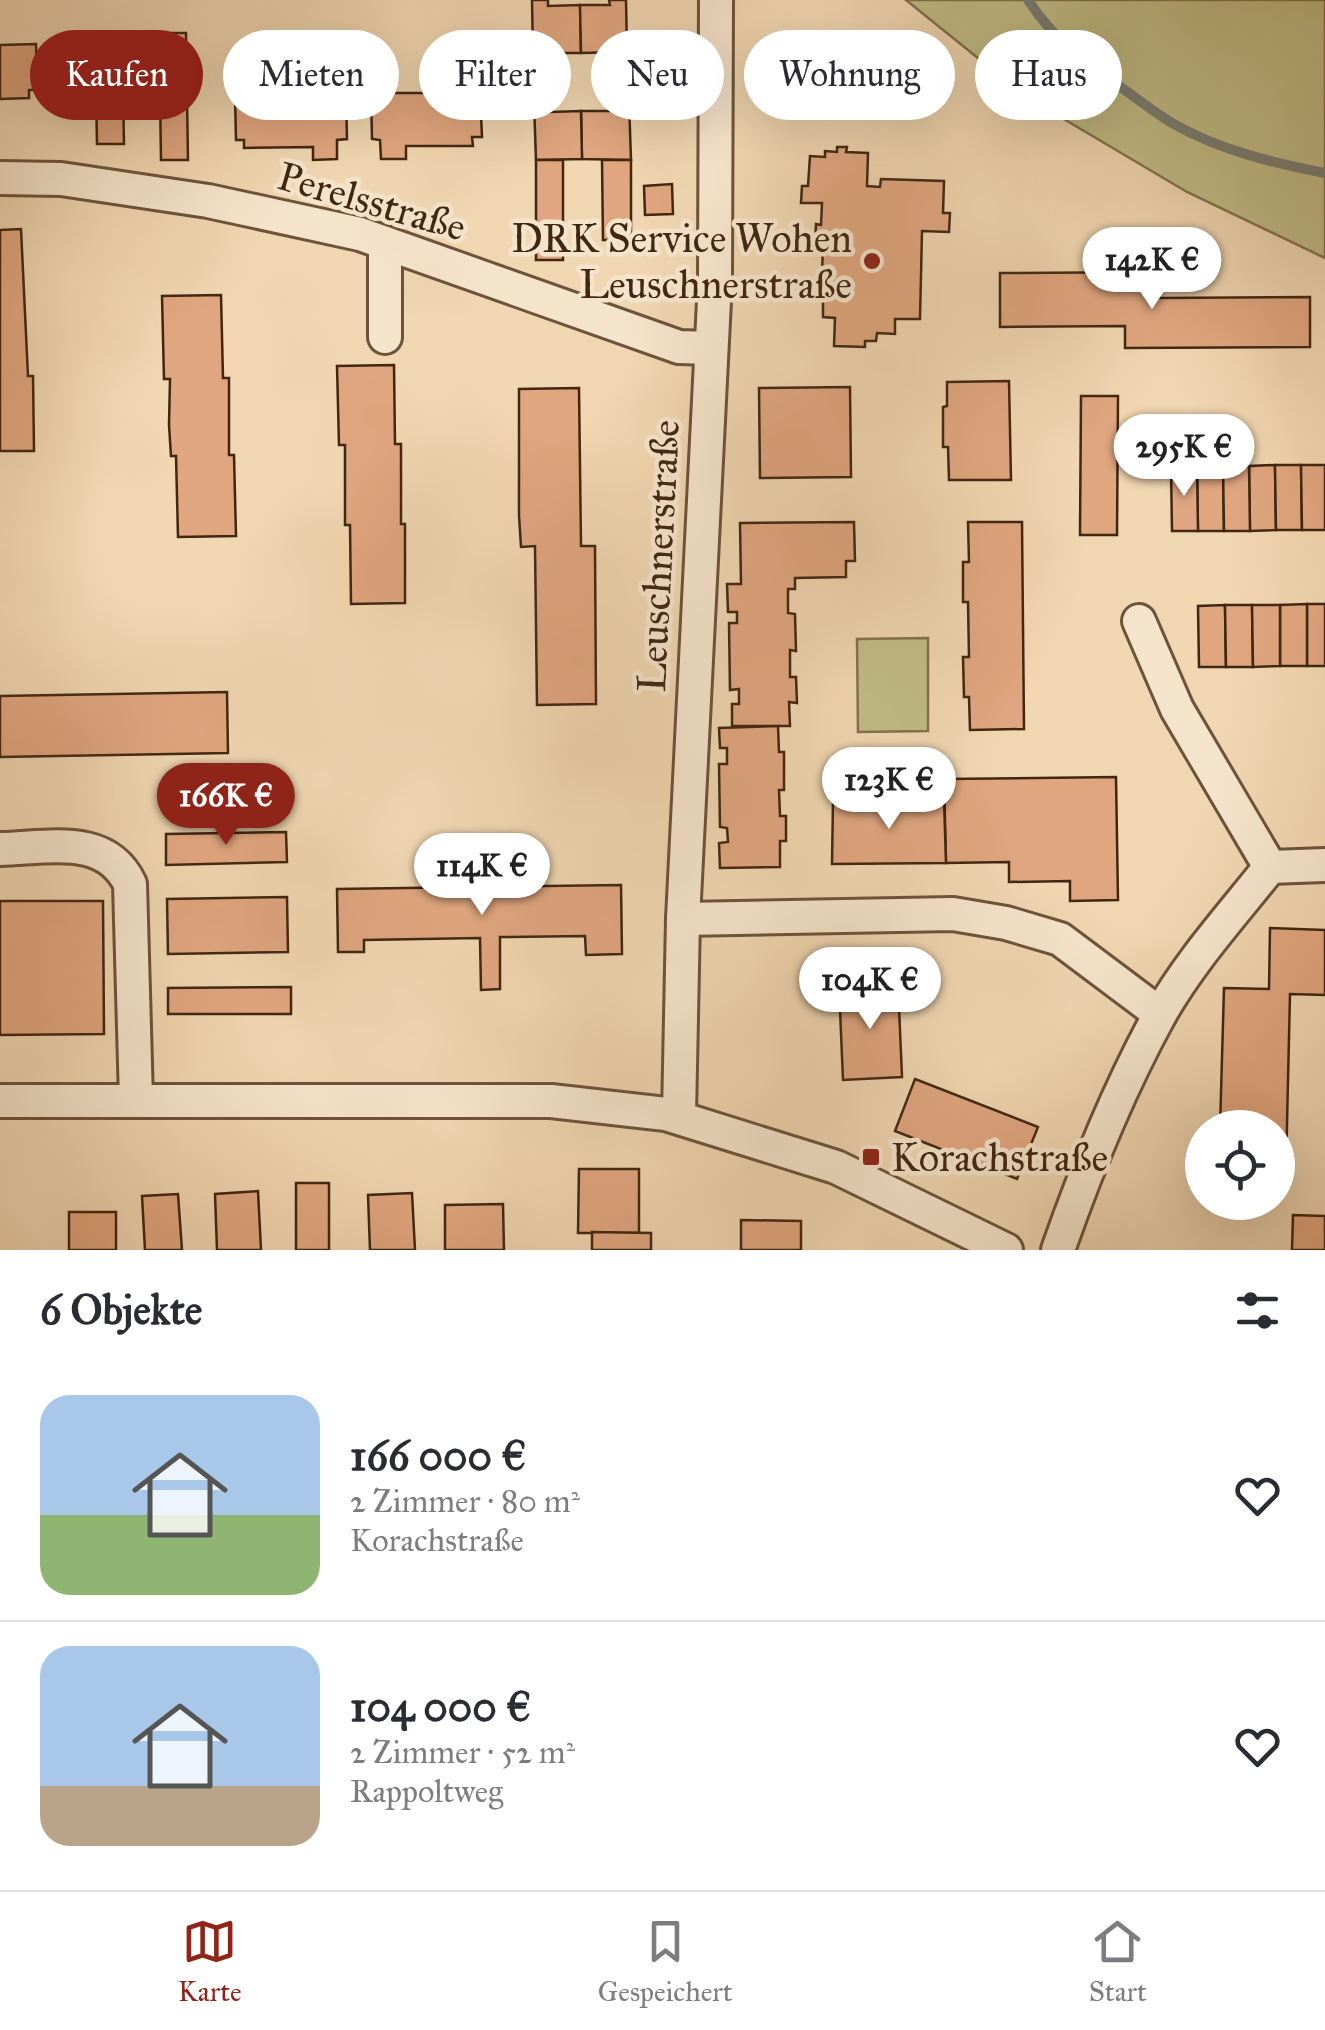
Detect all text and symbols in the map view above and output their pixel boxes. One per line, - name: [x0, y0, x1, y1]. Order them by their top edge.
- chip: Kaufen: [30, 30, 203, 120]
- chip: Mieten: [223, 30, 399, 120]
- chip: Filter: [419, 30, 571, 120]
- chip: Neu: [591, 30, 724, 120]
- chip: Wohnung: [744, 30, 955, 120]
- chip: Haus: [975, 30, 1122, 120]
- street label: Perelsstraße: [272, 151, 472, 252]
- place label: DRK Service Wohen Leuschnerstraße: [511, 214, 852, 309]
- pin: 142K €: [1071, 227, 1233, 312]
- text: 142K €: [1104, 240, 1200, 279]
- marker: DRK Service Wohen Leuschnerstraße: [861, 250, 883, 272]
- pin: 295K €: [1103, 414, 1265, 499]
- street label: Leuschnerstraße: [627, 419, 690, 693]
- text: 295K €: [1136, 427, 1232, 466]
- pin: 123K €: [808, 747, 970, 832]
- text: 123K €: [844, 760, 934, 799]
- pin: 166K €: [145, 763, 307, 848]
- text: 166K €: [179, 776, 273, 815]
- pin: 114K €: [401, 833, 563, 918]
- text: 114K €: [436, 846, 528, 885]
- pin: 104K €: [789, 947, 951, 1032]
- text: 104K €: [821, 960, 919, 999]
- map controls: [1185, 1110, 1295, 1220]
- button: locate: [1185, 1110, 1295, 1220]
- place label: Korachstraße: [891, 1133, 1108, 1182]
- marker: Korachstraße: [860, 1146, 882, 1168]
- icon: filters: [1230, 1283, 1285, 1338]
- text: 6 Objekte: [40, 1284, 202, 1336]
- text: 166 000 €: [350, 1430, 526, 1482]
- icon: home: [120, 1435, 240, 1555]
- icon: heart: [1230, 1468, 1285, 1523]
- text: 2 Zimmer · 80 m²: [350, 1482, 580, 1521]
- text: Korachstraße: [350, 1521, 524, 1560]
- text: 104 000 €: [350, 1681, 531, 1733]
- icon: home: [120, 1686, 240, 1806]
- icon: heart: [1230, 1719, 1285, 1774]
- text: 2 Zimmer · 52 m²: [350, 1733, 575, 1772]
- text: Rappoltweg: [350, 1772, 503, 1811]
- tab: Karte: [178, 1914, 242, 2009]
- tab: Gespeichert: [598, 1914, 733, 2009]
- tab: Start: [1089, 1914, 1147, 2009]

